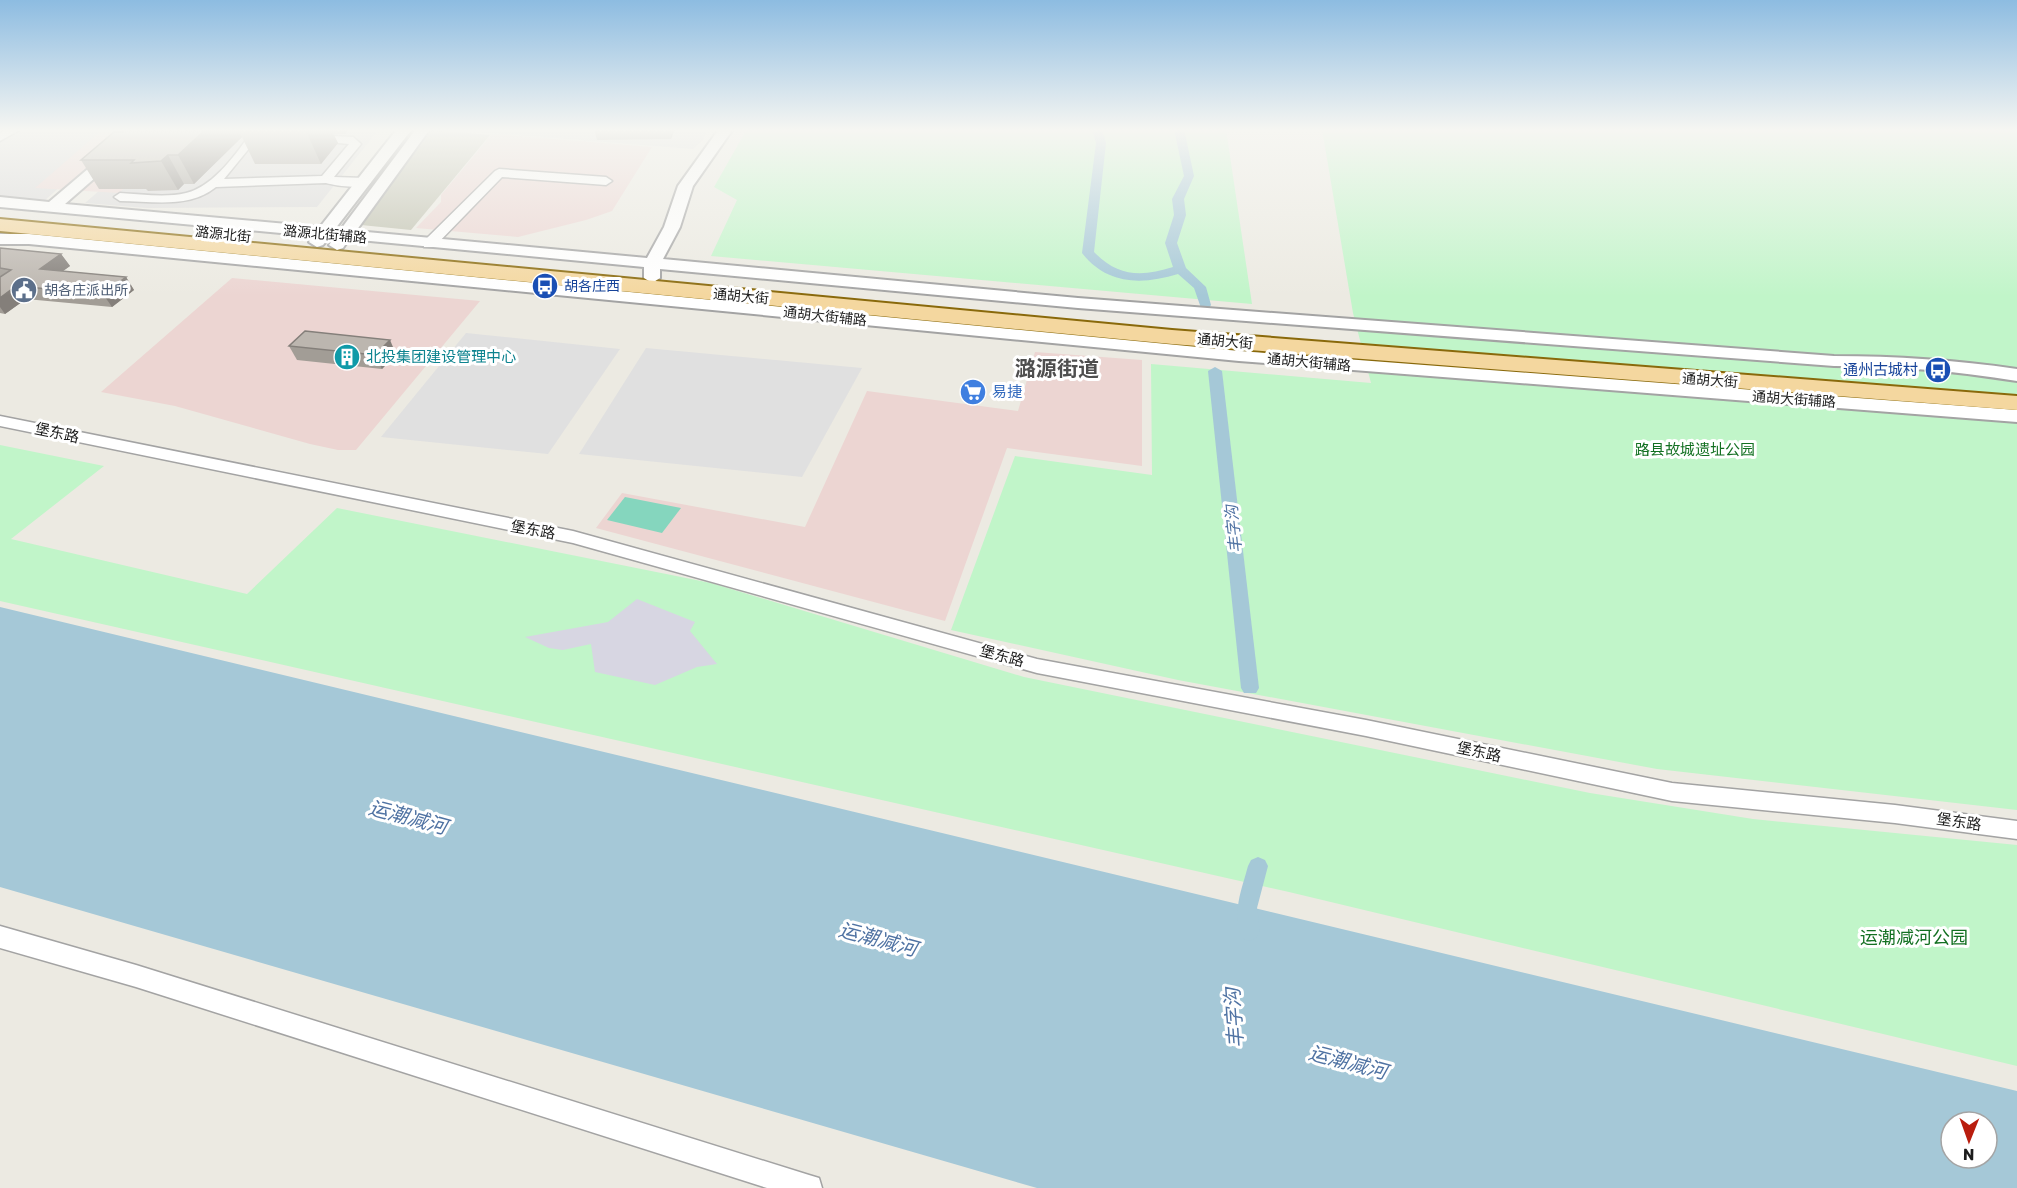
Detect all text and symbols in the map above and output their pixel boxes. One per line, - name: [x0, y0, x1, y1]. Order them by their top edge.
- street label: 潞源北街辅路: [282, 222, 368, 247]
- street label: 潞源北街: [194, 223, 252, 246]
- bus stop icon: 胡各庄西: [530, 271, 560, 301]
- public building icon: 胡各庄派出所: [9, 275, 39, 305]
- place label: 胡各庄西: [564, 278, 620, 295]
- place label: 胡各庄派出所: [44, 282, 128, 299]
- street label: 通胡大街: [712, 286, 770, 307]
- street label: 通胡大街辅路: [782, 304, 868, 329]
- street label: 通胡大街: [1196, 331, 1254, 352]
- building icon: 北投集团建设管理中心: [332, 342, 362, 372]
- place label: 北投集团建设管理中心: [366, 348, 516, 366]
- street label: 通胡大街辅路: [1266, 350, 1352, 375]
- bus stop icon: 通州古城村: [1923, 355, 1953, 385]
- district label: 潞源街道: [1015, 356, 1099, 381]
- place label: 通州古城村: [1843, 361, 1918, 379]
- street label: 通胡大街: [1681, 370, 1738, 391]
- supermarket icon: 易捷: [958, 377, 988, 407]
- place label: 易捷: [992, 383, 1022, 401]
- street label: 通胡大街辅路: [1751, 388, 1836, 411]
- street label: 堡东路: [33, 420, 81, 446]
- park label: 路县故城遗址公园: [1635, 441, 1755, 459]
- water label: 丰字沟: [1221, 502, 1245, 554]
- street label: 堡东路: [509, 517, 557, 543]
- street label: 堡东路: [978, 641, 1026, 671]
- street label: 堡东路: [1455, 739, 1503, 765]
- water label: 运潮减河: [366, 795, 454, 840]
- street label: 堡东路: [1935, 810, 1983, 834]
- water label: 运潮减河: [836, 917, 924, 962]
- park label: 运潮减河公园: [1860, 927, 1968, 949]
- water label: 丰字沟: [1220, 985, 1248, 1049]
- water label: 运潮减河: [1306, 1040, 1394, 1085]
- north arrow: [1939, 1110, 1999, 1170]
- text: N: [1963, 1145, 1975, 1164]

